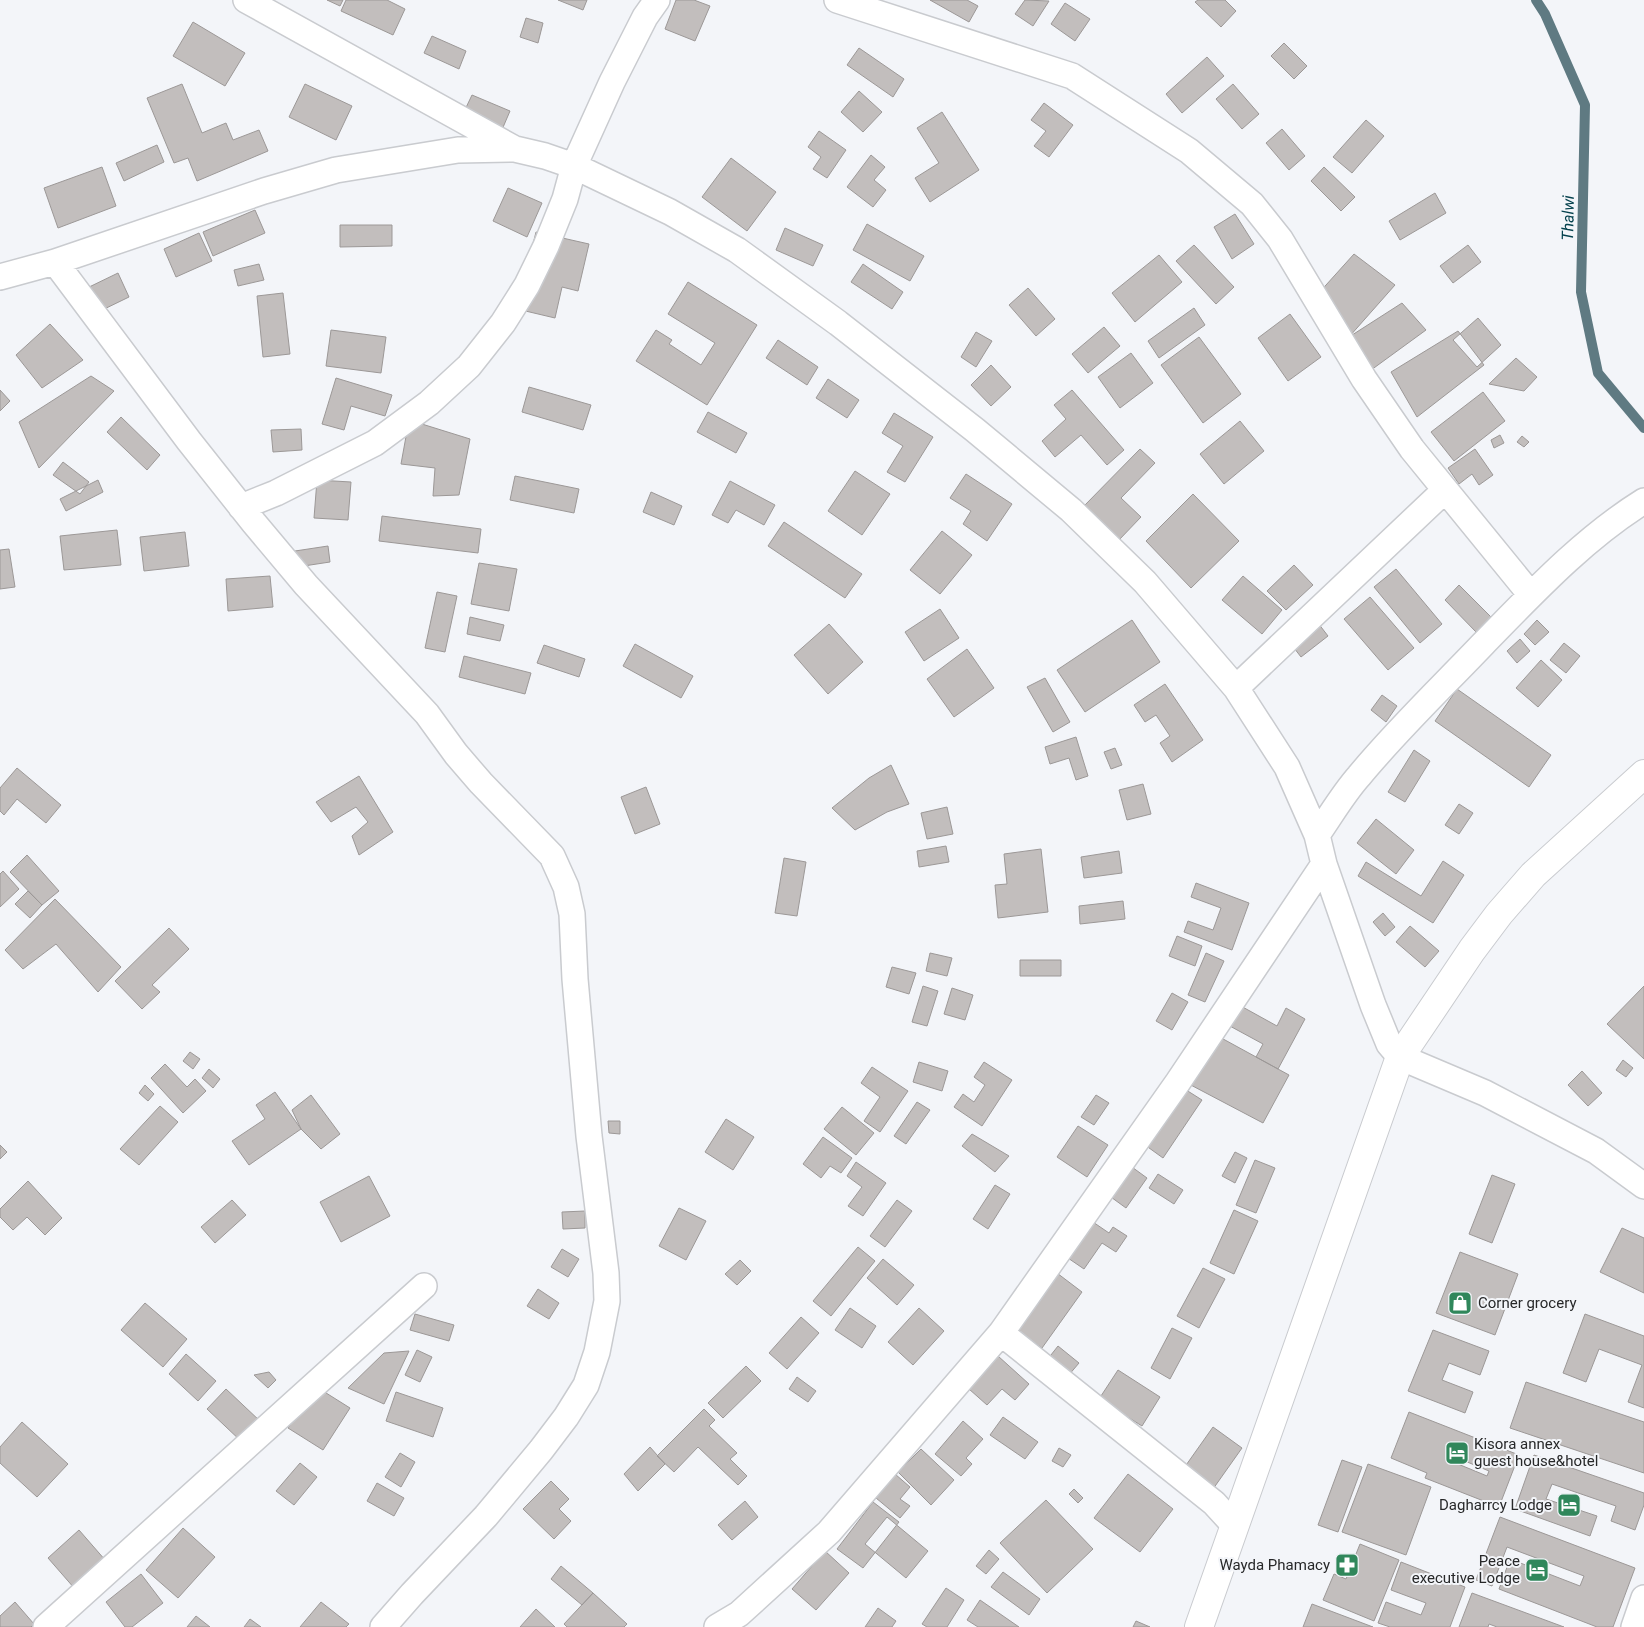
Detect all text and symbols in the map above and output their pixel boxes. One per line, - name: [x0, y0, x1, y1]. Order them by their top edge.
- water label: Thalwi: [1558, 195, 1578, 241]
- shop icon: Corner grocery: [1447, 1290, 1473, 1316]
- place label: Corner grocery: [1478, 1294, 1576, 1312]
- place label: Kisora annex guest house&hotel: [1474, 1435, 1598, 1470]
- hotel icon: Kisora annex guest house&hotel: [1444, 1440, 1470, 1466]
- hotel icon: Dagharrcy Lodge: [1556, 1492, 1582, 1518]
- place label: Dagharrcy Lodge: [1439, 1496, 1552, 1514]
- pharmacy icon: Wayda Phamacy: [1334, 1552, 1360, 1578]
- place label: Peace executive Lodge: [1412, 1552, 1520, 1587]
- place label: Wayda Phamacy: [1219, 1556, 1330, 1574]
- hotel icon: Peace executive Lodge: [1524, 1557, 1550, 1583]

